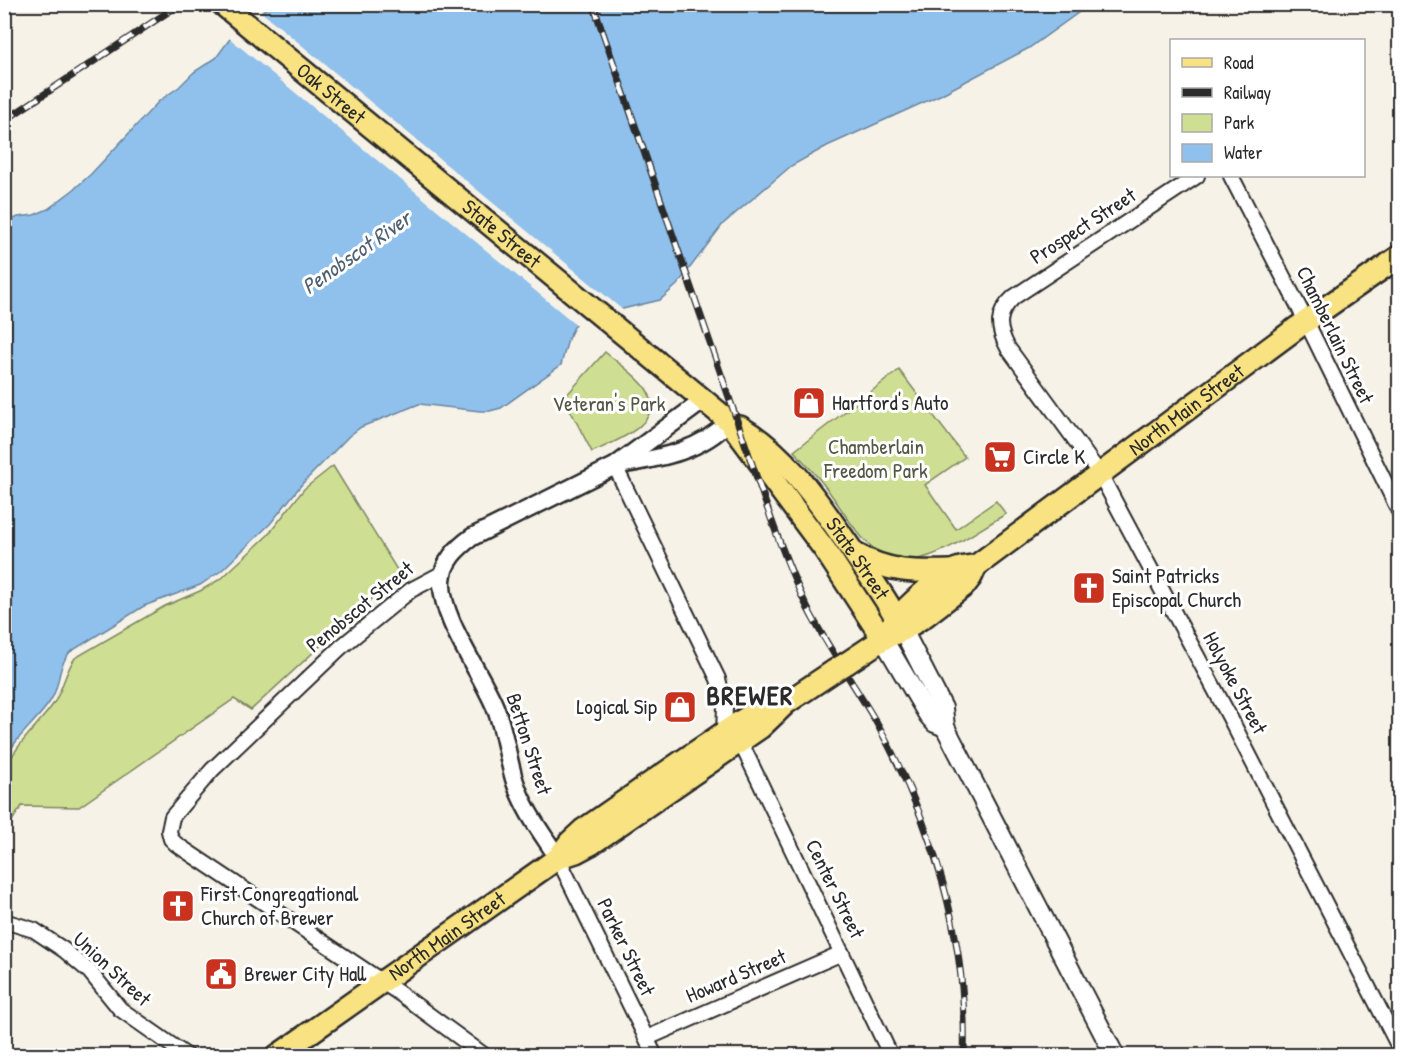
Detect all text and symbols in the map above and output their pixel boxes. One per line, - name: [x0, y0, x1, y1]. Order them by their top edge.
- legend: [1170, 39, 1365, 177]
- text: Road: [1224, 50, 1254, 75]
- street label: Oak Street: [290, 56, 373, 131]
- text: Railway: [1224, 80, 1271, 105]
- text: Park: [1224, 110, 1255, 135]
- text: Water: [1224, 140, 1262, 165]
- street label: Prospect Street: [1024, 180, 1142, 271]
- street label: State Street: [456, 192, 548, 275]
- water label: Penobscot River: [296, 202, 419, 301]
- street label: Chamberlain Street: [1290, 261, 1382, 409]
- street label: North Main Street: [1122, 356, 1251, 462]
- shop icon: Hartford's Auto: [791, 385, 827, 421]
- place label: Hartford's Auto: [832, 388, 948, 417]
- park label: Veteran's Park: [552, 389, 666, 418]
- park label: Chamberlain Freedom Park: [823, 432, 928, 485]
- supermarket icon: Circle K: [982, 439, 1018, 475]
- place label: Circle K: [1023, 442, 1085, 471]
- street label: State Street: [819, 511, 897, 606]
- street label: Penobscot Street: [300, 554, 420, 659]
- place label: Saint Patricks Episcopal Church: [1112, 561, 1241, 614]
- church icon: Saint Patricks Episcopal Church: [1071, 570, 1107, 606]
- street label: Holyoke Street: [1196, 627, 1275, 740]
- district label: BREWER: [706, 677, 794, 713]
- street label: Betton Street: [499, 689, 560, 799]
- shop icon: Logical Sip: [662, 689, 698, 725]
- place label: Logical Sip: [577, 692, 657, 721]
- street label: Center Street: [799, 834, 872, 944]
- place label: First Congregational Church of Brewer: [200, 879, 359, 932]
- street label: North Main Street: [382, 884, 512, 987]
- church icon: First Congregational Church of Brewer: [160, 888, 196, 924]
- street label: Parker Street: [590, 893, 663, 1001]
- street label: Union Street: [67, 925, 158, 1013]
- street label: Howard Street: [681, 941, 791, 1010]
- public building icon: Brewer City Hall: [203, 956, 239, 992]
- place label: Brewer City Hall: [244, 959, 367, 988]

